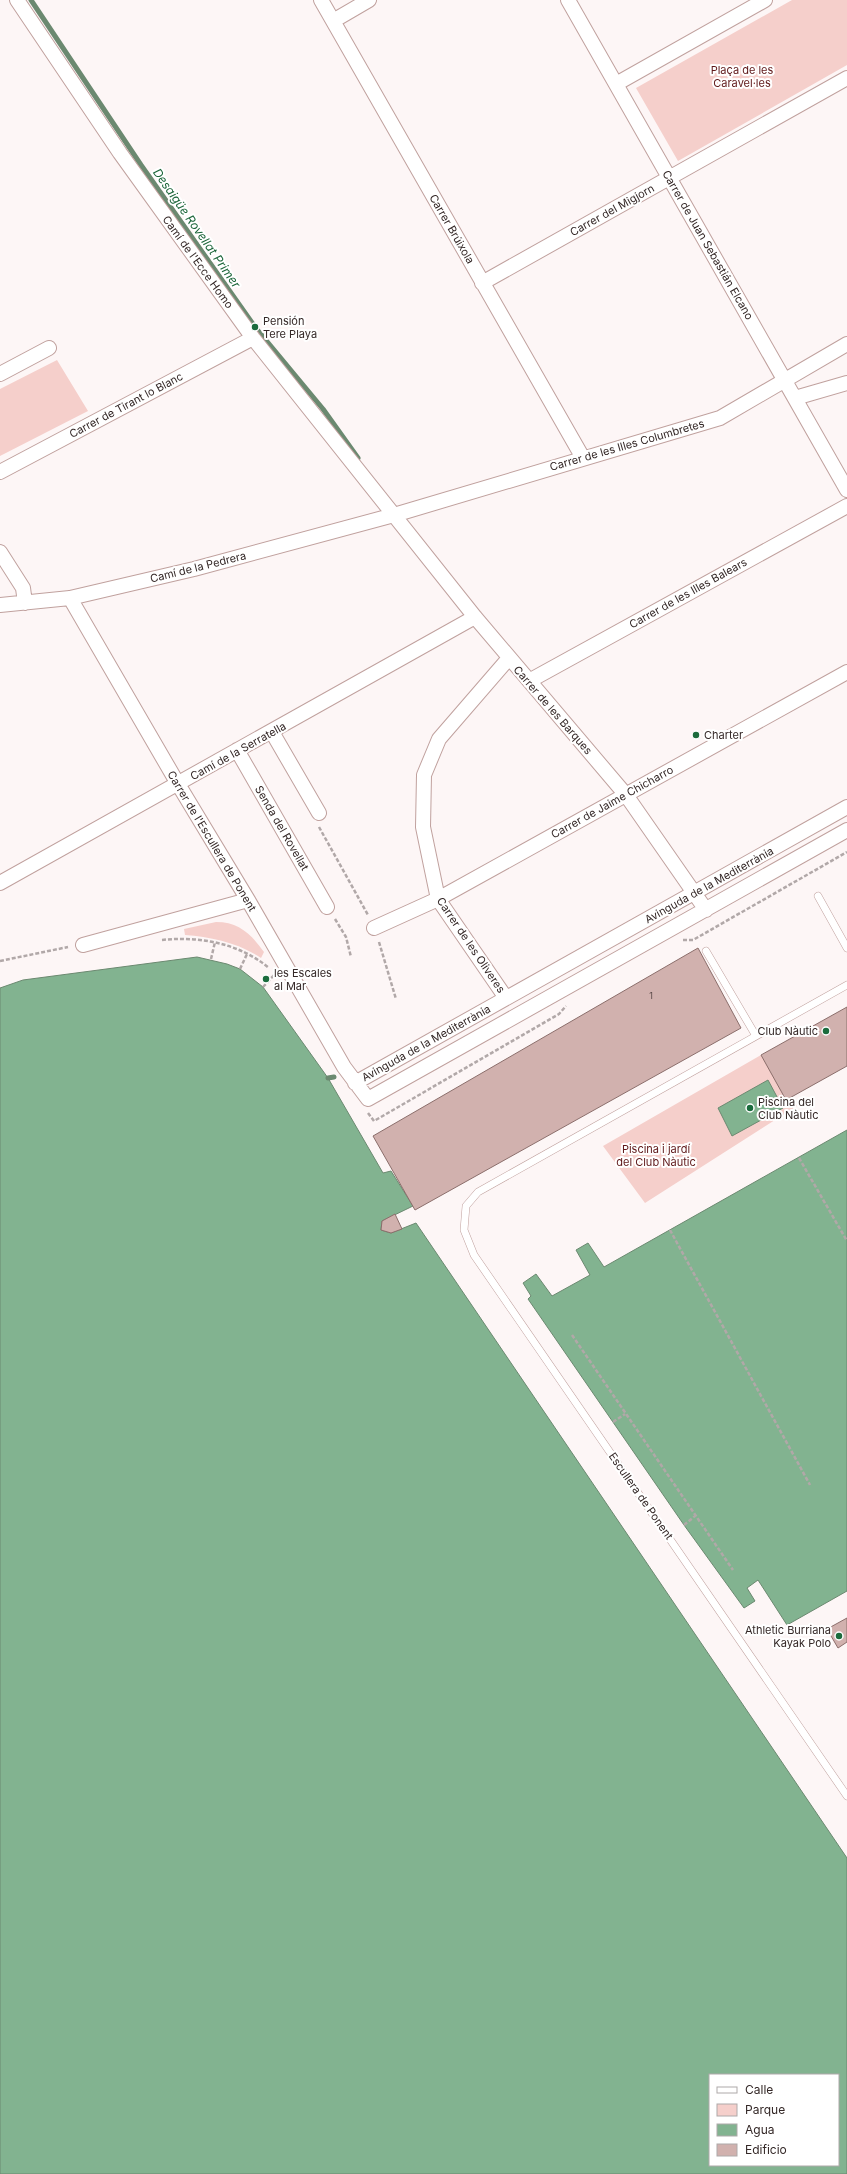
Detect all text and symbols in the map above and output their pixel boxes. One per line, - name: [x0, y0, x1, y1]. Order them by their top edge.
- park label: Plaça de les Caravel·les: [711, 63, 774, 90]
- water label: Desaigüe Rovellat Primer: [150, 165, 244, 291]
- street label: Carrer de Juan Sebastián Elcano: [659, 168, 757, 323]
- street label: Carrer del Migjorn: [567, 181, 657, 239]
- street label: Carrer Brúixola: [426, 192, 478, 266]
- street label: Camí de l'Ecce Homo: [160, 213, 237, 312]
- place label: Pensión Tere Playa: [263, 314, 317, 341]
- marker: Pensión Tere Playa: [250, 322, 260, 332]
- street label: Carrer de Tirant lo Blanc: [67, 369, 185, 441]
- street label: Carrer de les Illes Columbretes: [548, 416, 706, 474]
- street label: Camí de la Pedrera: [148, 548, 248, 586]
- street label: Carrer de les Illes Balears: [627, 555, 750, 631]
- street label: Carrer de les Barques: [511, 663, 596, 757]
- street label: Camí de la Serratella: [188, 719, 288, 783]
- place label: Charter: [704, 728, 743, 742]
- marker: Charter: [691, 730, 701, 740]
- street label: Carrer de Jaime Chicharro: [548, 762, 676, 841]
- street label: Carrer de l'Escullera de Ponent: [164, 768, 260, 914]
- street label: Senda del Rovellat: [252, 783, 312, 873]
- street label: Avinguda de la Mediterrània: [642, 844, 776, 926]
- street label: Carrer de les Oliveres: [434, 894, 508, 996]
- place label: les Escales al Mar: [274, 966, 332, 993]
- marker: les Escales al Mar: [261, 974, 271, 984]
- house number: 1: [649, 990, 653, 1001]
- street label: Avinguda de la Mediterrània: [359, 1002, 493, 1084]
- place label: Club Nàutic: [757, 1024, 818, 1038]
- marker: Club Nàutic: [821, 1026, 831, 1036]
- place label: Piscina del Club Nàutic: [758, 1095, 819, 1122]
- marker: Piscina del Club Nàutic: [745, 1103, 755, 1113]
- park label: Piscina i jardí del Club Nàutic: [616, 1142, 696, 1169]
- street label: Escullera de Ponent: [606, 1450, 677, 1543]
- place label: Athletic Burriana Kayak Polo: [745, 1623, 831, 1650]
- marker: Athletic Burriana Kayak Polo: [834, 1631, 844, 1641]
- legend: [709, 2074, 839, 2166]
- text: Calle: [745, 2082, 773, 2097]
- text: Parque: [745, 2102, 785, 2117]
- text: Agua: [745, 2122, 774, 2137]
- text: Edificio: [745, 2142, 787, 2157]

